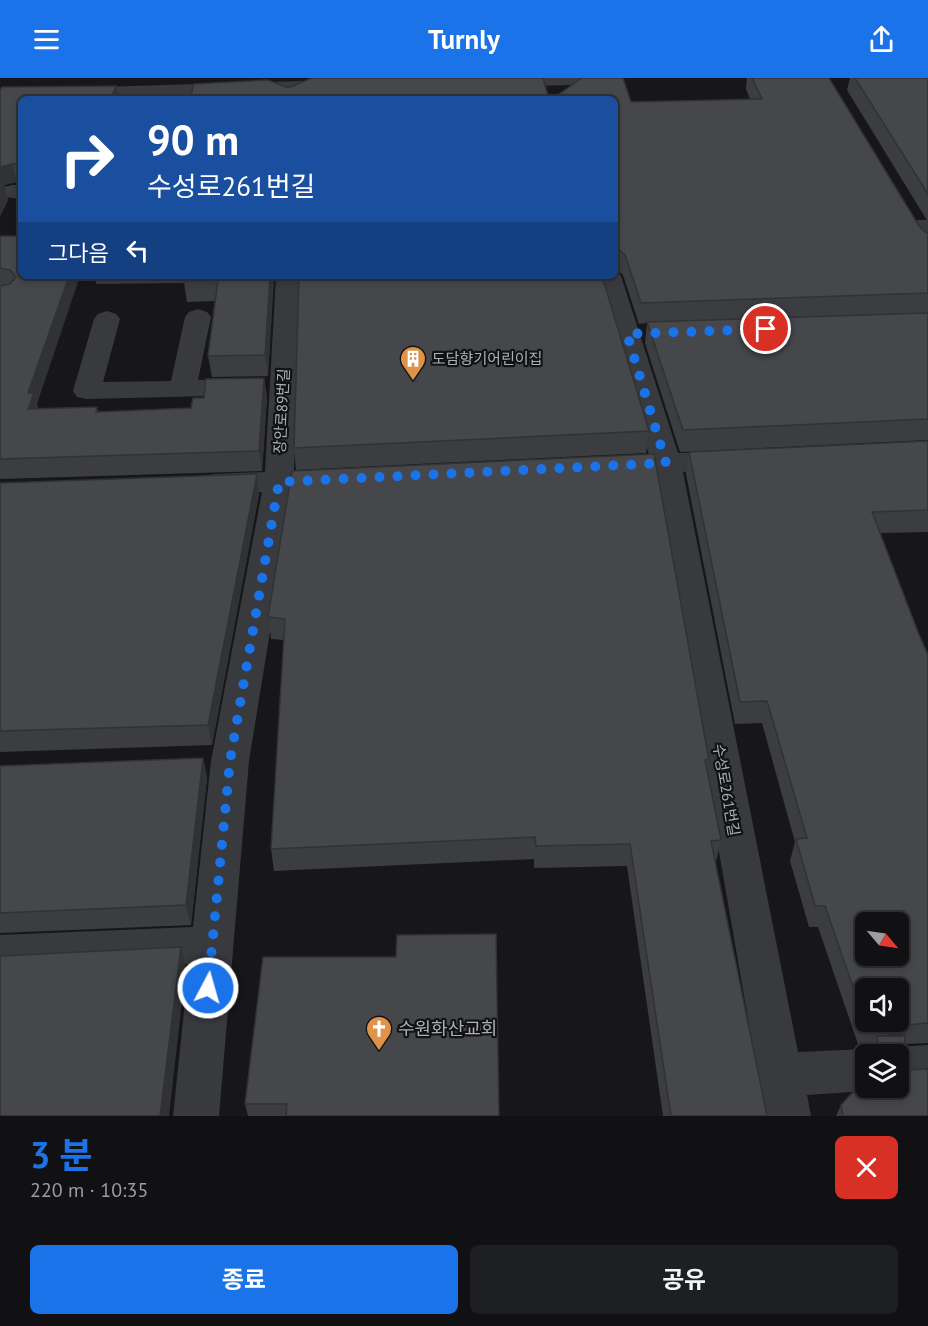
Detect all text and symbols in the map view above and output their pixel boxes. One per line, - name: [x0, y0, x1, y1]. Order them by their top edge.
- text: Turnly: [428, 22, 500, 56]
- icon: menu: [30, 23, 63, 56]
- icon: share: [865, 23, 898, 56]
- text: 90 m: [147, 112, 239, 167]
- icon: right: [48, 120, 126, 198]
- text: 수성로261번길: [147, 169, 315, 203]
- icon: left: [121, 234, 154, 267]
- text: 그다음: [48, 239, 109, 267]
- pin: [740, 303, 791, 354]
- icon: arrive: [749, 312, 782, 345]
- building icon: 도담향기어린이집: [398, 344, 428, 382]
- place label: 도담향기어린이집: [432, 349, 542, 368]
- street label: 장안로89번길: [270, 368, 293, 454]
- street label: 수성로261번길: [709, 742, 744, 838]
- north arrow: [855, 912, 909, 966]
- map controls: [855, 912, 909, 1098]
- position arrow: [176, 956, 240, 1020]
- button: sound: [855, 978, 909, 1032]
- church icon: 수원화산교회: [364, 1014, 394, 1052]
- place label: 수원화산교회: [398, 1017, 497, 1040]
- button: layers: [855, 1044, 909, 1098]
- text: 3 분: [30, 1131, 93, 1178]
- button: close: [835, 1136, 898, 1199]
- text: 220 m · 10:35: [30, 1177, 148, 1203]
- button: 종료: [30, 1245, 458, 1314]
- button: 공유: [470, 1245, 898, 1314]

